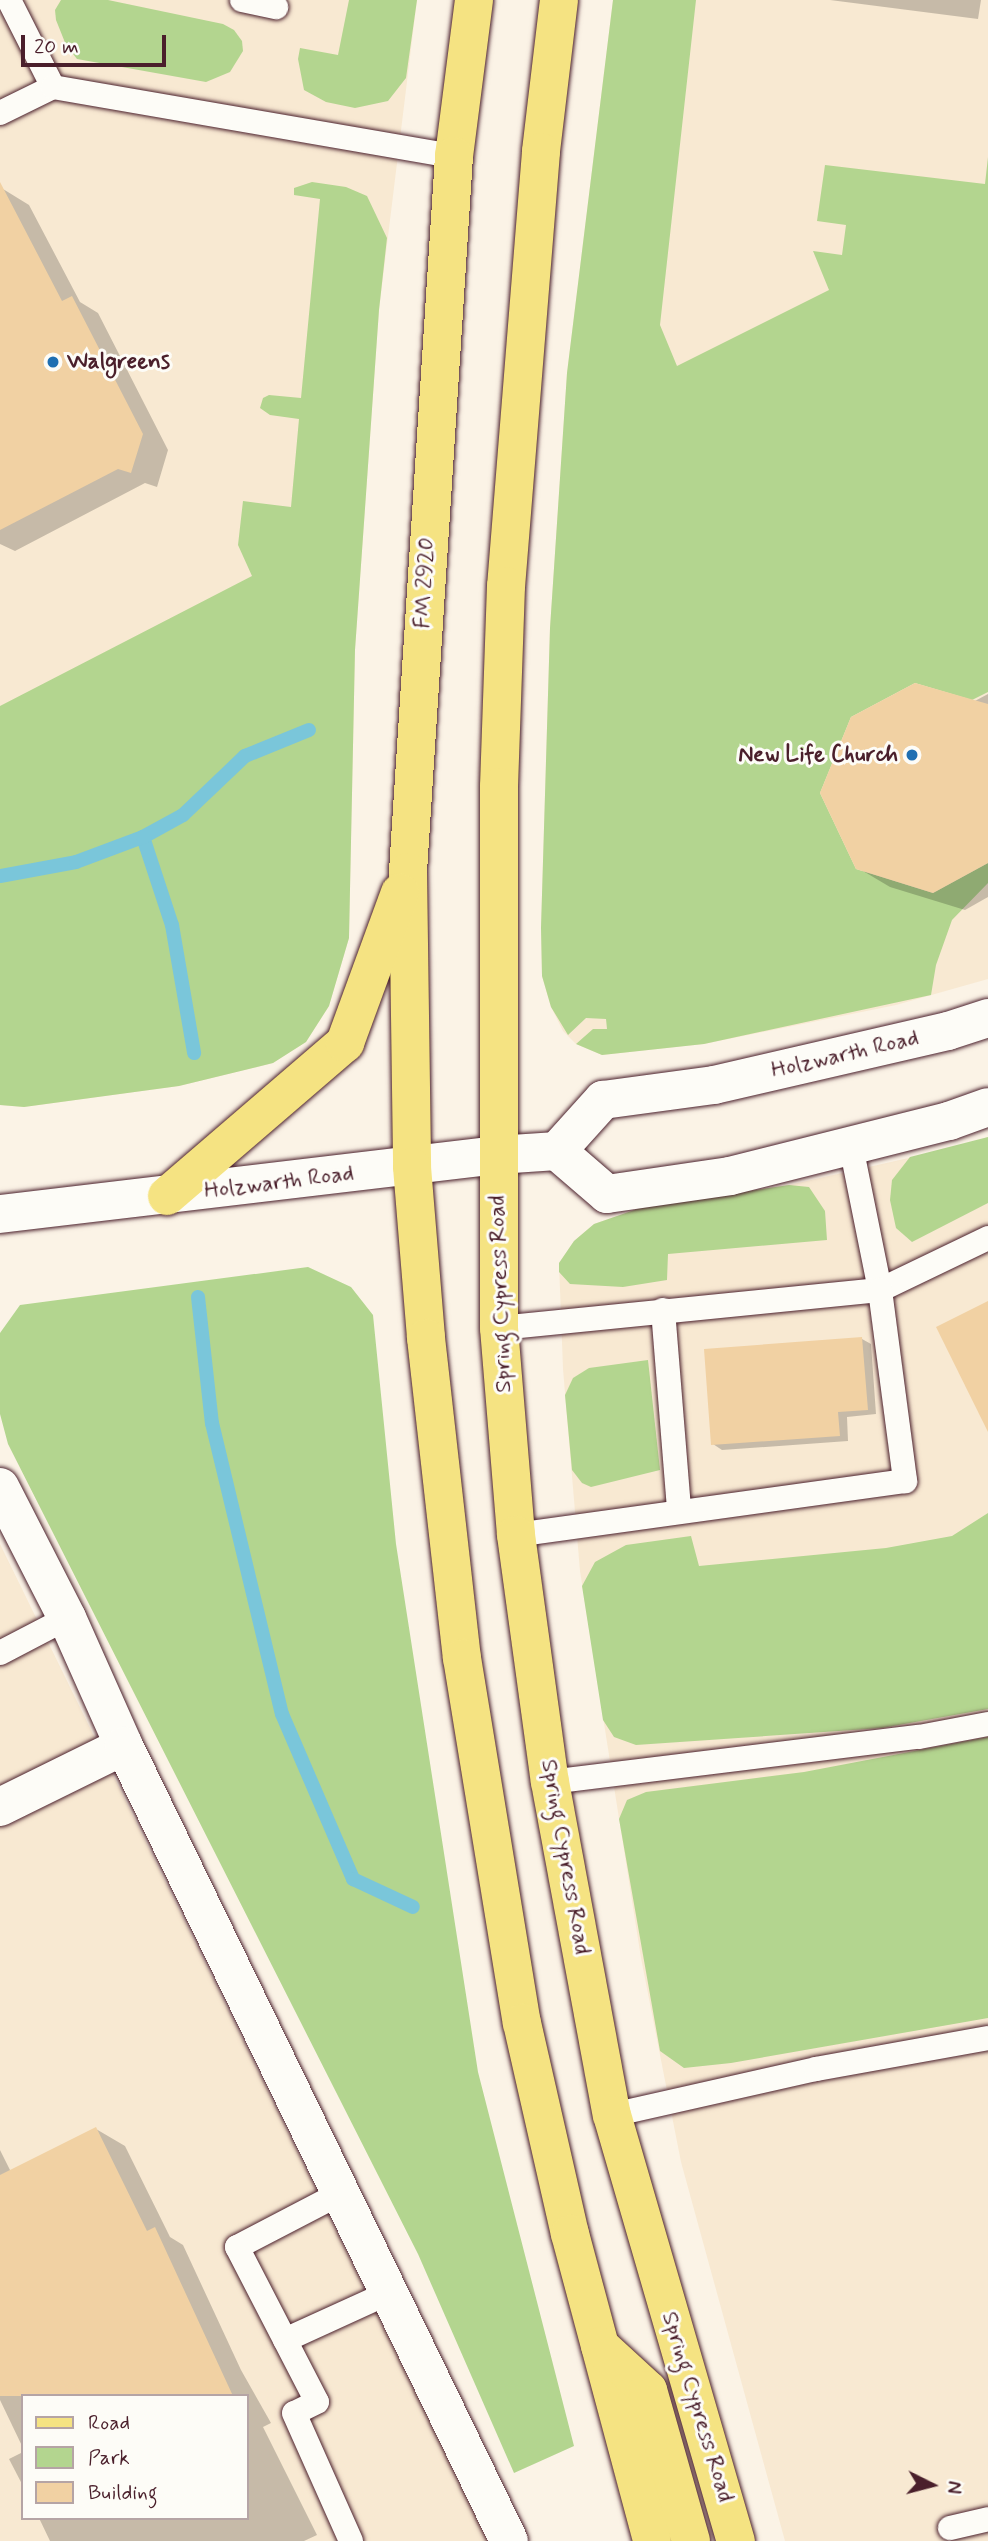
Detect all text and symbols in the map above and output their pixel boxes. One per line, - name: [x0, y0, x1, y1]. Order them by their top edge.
- scale bar: [24, 21, 170, 65]
- text: 20 m: [34, 33, 79, 61]
- place label: Walgreens: [67, 348, 170, 376]
- marker: Walgreens: [45, 354, 61, 370]
- street label: FM 2920: [409, 537, 441, 629]
- place label: New Life Church: [732, 741, 898, 769]
- marker: New Life Church: [904, 747, 920, 763]
- street label: Holzwarth Road: [769, 1025, 921, 1085]
- street label: Holzwarth Road: [203, 1160, 355, 1206]
- street label: Spring Cypress Road: [484, 1195, 518, 1393]
- street label: Spring Cypress Road: [534, 1758, 596, 1956]
- street label: Spring Cypress Road: [655, 2309, 739, 2505]
- legend: [21, 2394, 248, 2520]
- text: Road: [88, 2409, 130, 2437]
- text: Park: [88, 2444, 130, 2472]
- north arrow: [897, 2450, 967, 2520]
- text: Building: [88, 2479, 158, 2507]
- text: N: [940, 2480, 966, 2495]

